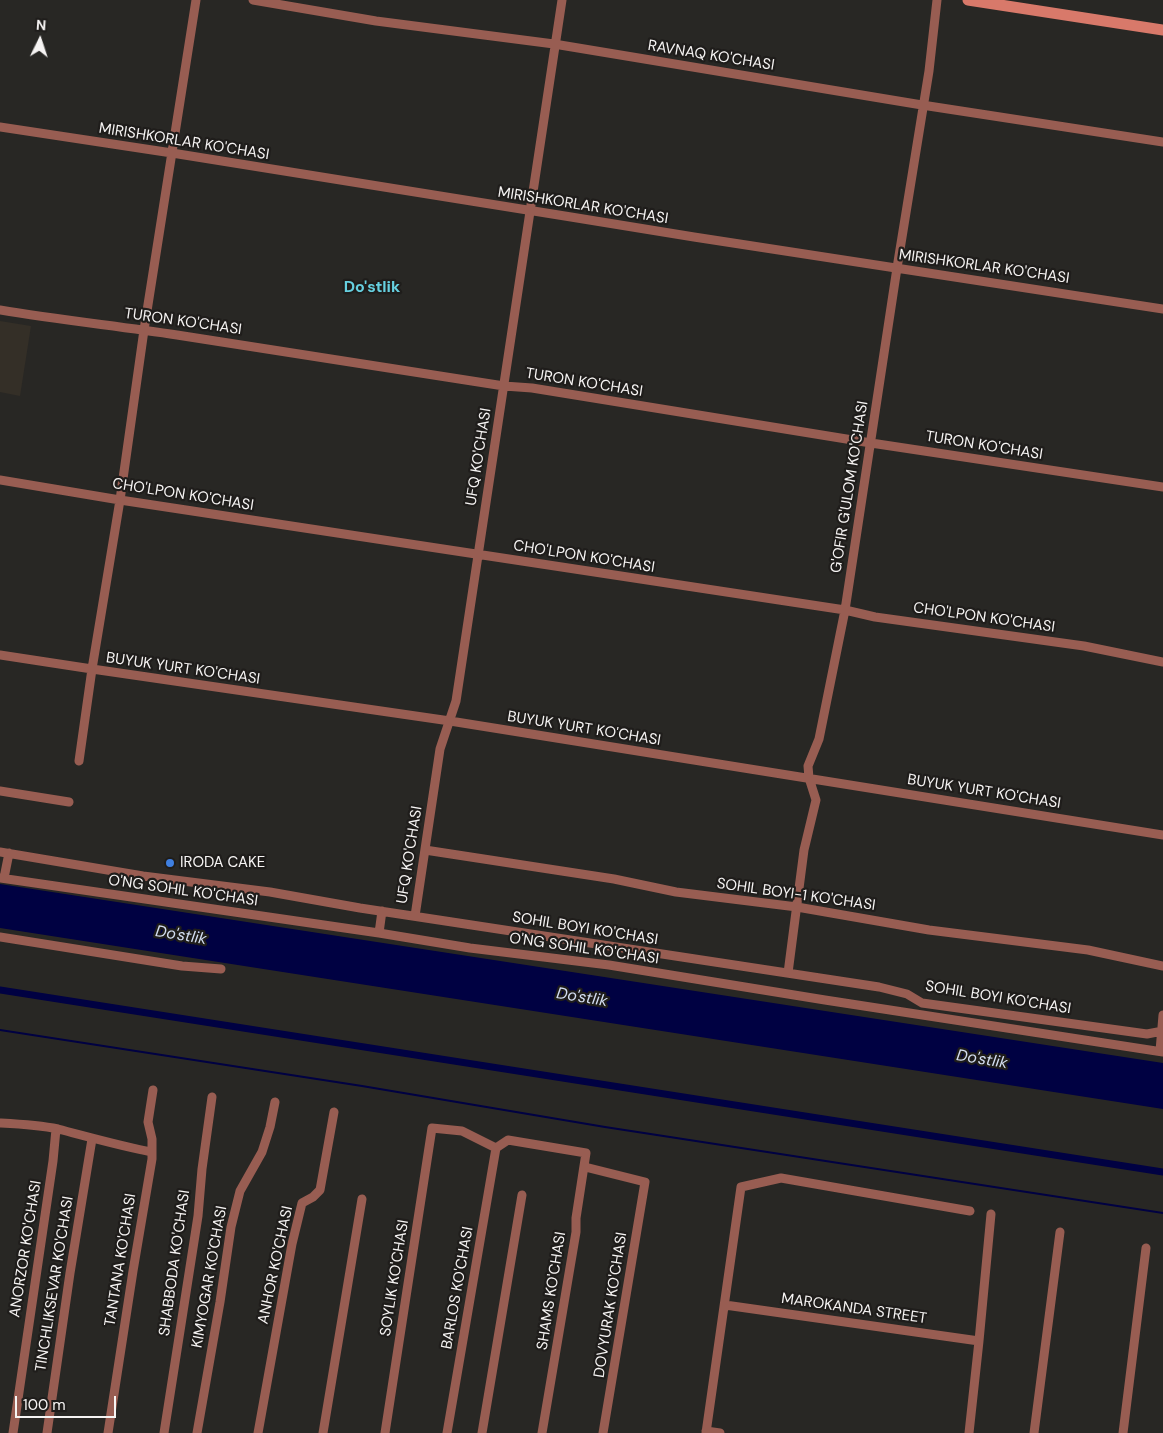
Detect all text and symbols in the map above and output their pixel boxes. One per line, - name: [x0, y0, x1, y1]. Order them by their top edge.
- north arrow: [15, 15, 65, 65]
- text: N: [35, 16, 47, 34]
- street label: RAVNAQ KO'CHASI: [646, 37, 776, 75]
- street label: MIRISHKORLAR KO'CHASI: [98, 120, 270, 164]
- street label: MIRISHKORLAR KO'CHASI: [497, 184, 669, 228]
- street label: MIRISHKORLAR KO'CHASI: [898, 246, 1070, 288]
- district label: Do'stlik: [344, 278, 400, 298]
- street label: TURON KO'CHASI: [123, 305, 243, 339]
- street label: TURON KO'CHASI: [524, 365, 644, 401]
- street label: G'OFIR G'ULOM KO'CHASI: [828, 400, 872, 574]
- street label: UFQ KO'CHASI: [462, 407, 496, 507]
- street label: TURON KO'CHASI: [924, 428, 1044, 464]
- street label: CHO'LPON KO'CHASI: [111, 475, 255, 515]
- street label: CHO'LPON KO'CHASI: [512, 537, 656, 577]
- street label: CHO'LPON KO'CHASI: [912, 599, 1056, 637]
- street label: BUYUK YURT KO'CHASI: [105, 649, 261, 689]
- street label: BUYUK YURT KO'CHASI: [506, 708, 662, 750]
- street label: BUYUK YURT KO'CHASI: [906, 771, 1062, 813]
- street label: UFQ KO'CHASI: [393, 805, 427, 905]
- place label: IRODA CAKE: [180, 854, 265, 872]
- marker: IRODA CAKE: [164, 857, 176, 869]
- street label: O'NG SOHIL KO'CHASI: [107, 872, 259, 910]
- street label: SOHIL BOYI-1 KO'CHASI: [715, 875, 877, 915]
- street label: SOHIL BOYI KO'CHASI: [511, 909, 659, 949]
- water label: Do'stlik: [154, 922, 208, 950]
- street label: O'NG SOHIL KO'CHASI: [508, 930, 660, 968]
- street label: SOHIL BOYI KO'CHASI: [924, 978, 1072, 1018]
- water label: Do'stlik: [555, 984, 609, 1012]
- water label: Do'stlik: [955, 1046, 1009, 1074]
- street label: ANORZOR KO'CHASI: [6, 1179, 46, 1319]
- street label: SHABBODA KO'CHASI: [156, 1189, 194, 1337]
- street label: TANTANA KO'CHASI: [102, 1192, 140, 1328]
- street label: TINCHLIKSEVAR KO'CHASI: [32, 1195, 78, 1373]
- street label: ANHOR KO'CHASI: [255, 1204, 297, 1326]
- street label: KIMYOGAR KO'CHASI: [189, 1205, 231, 1349]
- street label: SOYLIK KO'CHASI: [377, 1218, 413, 1338]
- street label: BARLOS KO'CHASI: [438, 1225, 478, 1351]
- street label: SHAMS KO'CHASI: [534, 1231, 570, 1351]
- street label: DOVYURAK KO'CHASI: [591, 1231, 631, 1379]
- street label: MAROKANDA STREET: [780, 1290, 928, 1328]
- scale bar: [18, 1386, 119, 1418]
- text: 100 m: [23, 1395, 66, 1415]

